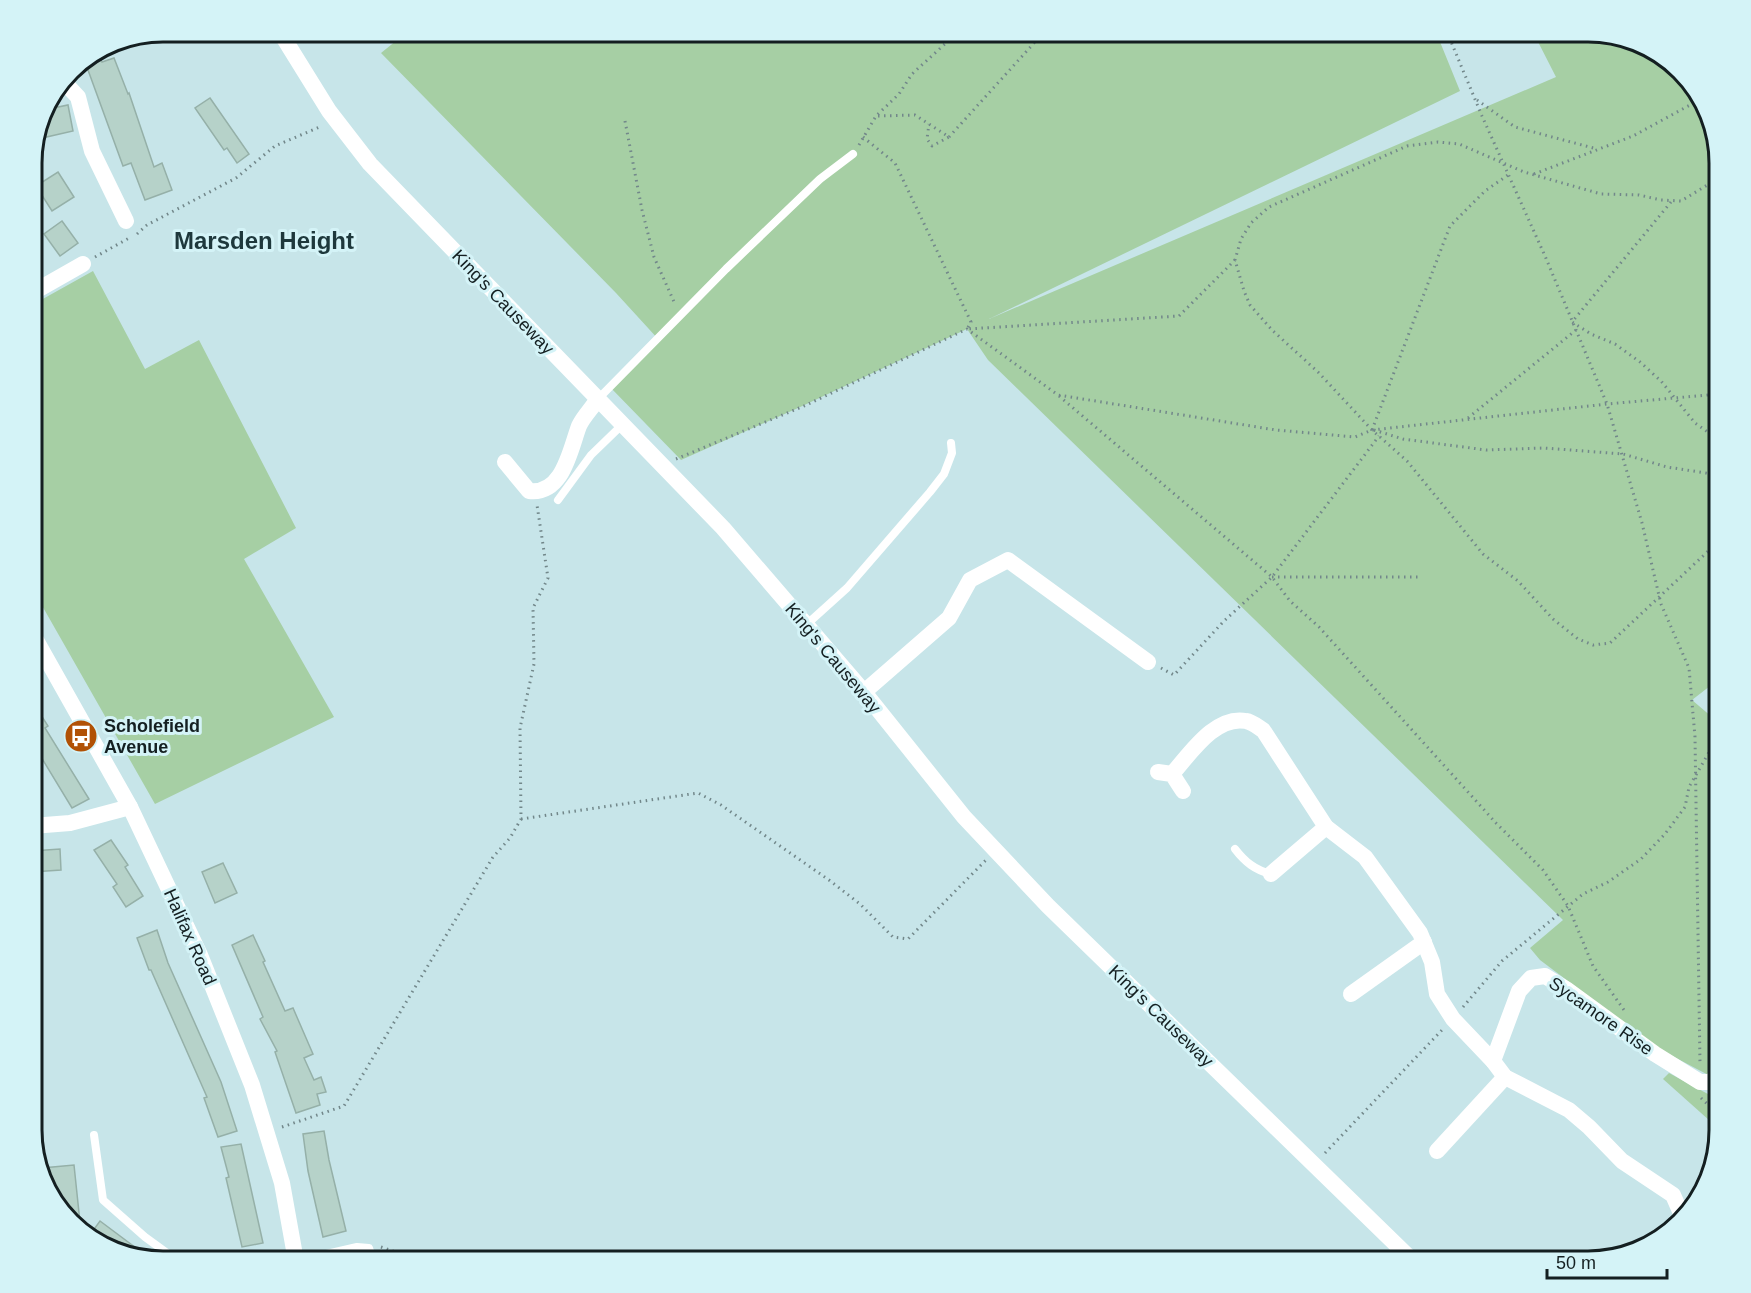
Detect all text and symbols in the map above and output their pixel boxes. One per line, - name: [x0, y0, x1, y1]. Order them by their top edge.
- district label: Marsden Height: [174, 227, 354, 254]
- street label: King's Causeway: [448, 246, 558, 358]
- street label: King's Causeway: [781, 599, 885, 717]
- place label: Scholefield Avenue: [104, 716, 200, 757]
- bus stop icon: Scholefield Avenue: [63, 718, 99, 754]
- street label: Halifax Road: [160, 886, 220, 988]
- street label: King's Causeway: [1105, 961, 1217, 1071]
- street label: Sycamore Rise: [1545, 973, 1657, 1059]
- scale bar: [1547, 1242, 1667, 1280]
- text: 50 m: [1556, 1253, 1596, 1273]

